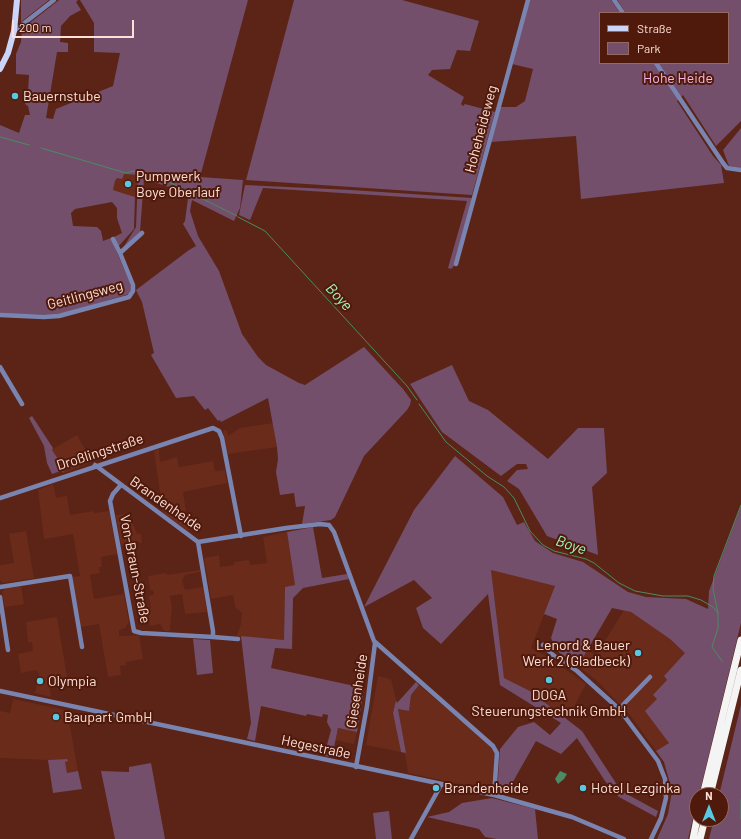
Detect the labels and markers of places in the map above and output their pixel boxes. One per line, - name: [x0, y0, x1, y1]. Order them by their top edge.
- place label: Bauernstube: [23, 88, 101, 104]
- marker: Bauernstube: [10, 91, 20, 101]
- place label: Pumpwerk Boye Oberlauf: [136, 168, 220, 200]
- marker: Pumpwerk Boye Oberlauf: [123, 179, 133, 189]
- place label: Lenord & Bauer Werk 2 (Gladbeck): [523, 637, 630, 670]
- marker: Lenord & Bauer Werk 2 (Gladbeck): [633, 648, 643, 658]
- place label: Olympia: [48, 673, 96, 689]
- marker: DOGA Steuerungstechnik GmbH: [544, 675, 554, 685]
- marker: Olympia: [35, 676, 45, 686]
- place label: DOGA Steuerungstechnik GmbH: [472, 687, 626, 720]
- place label: Baupart GmbH: [64, 709, 152, 725]
- marker: Baupart GmbH: [51, 712, 61, 722]
- place label: Brandenheide: [444, 780, 529, 796]
- place label: Hotel Lezginka: [591, 780, 680, 796]
- marker: Brandenheide: [431, 783, 441, 793]
- marker: Hotel Lezginka: [578, 783, 588, 793]

